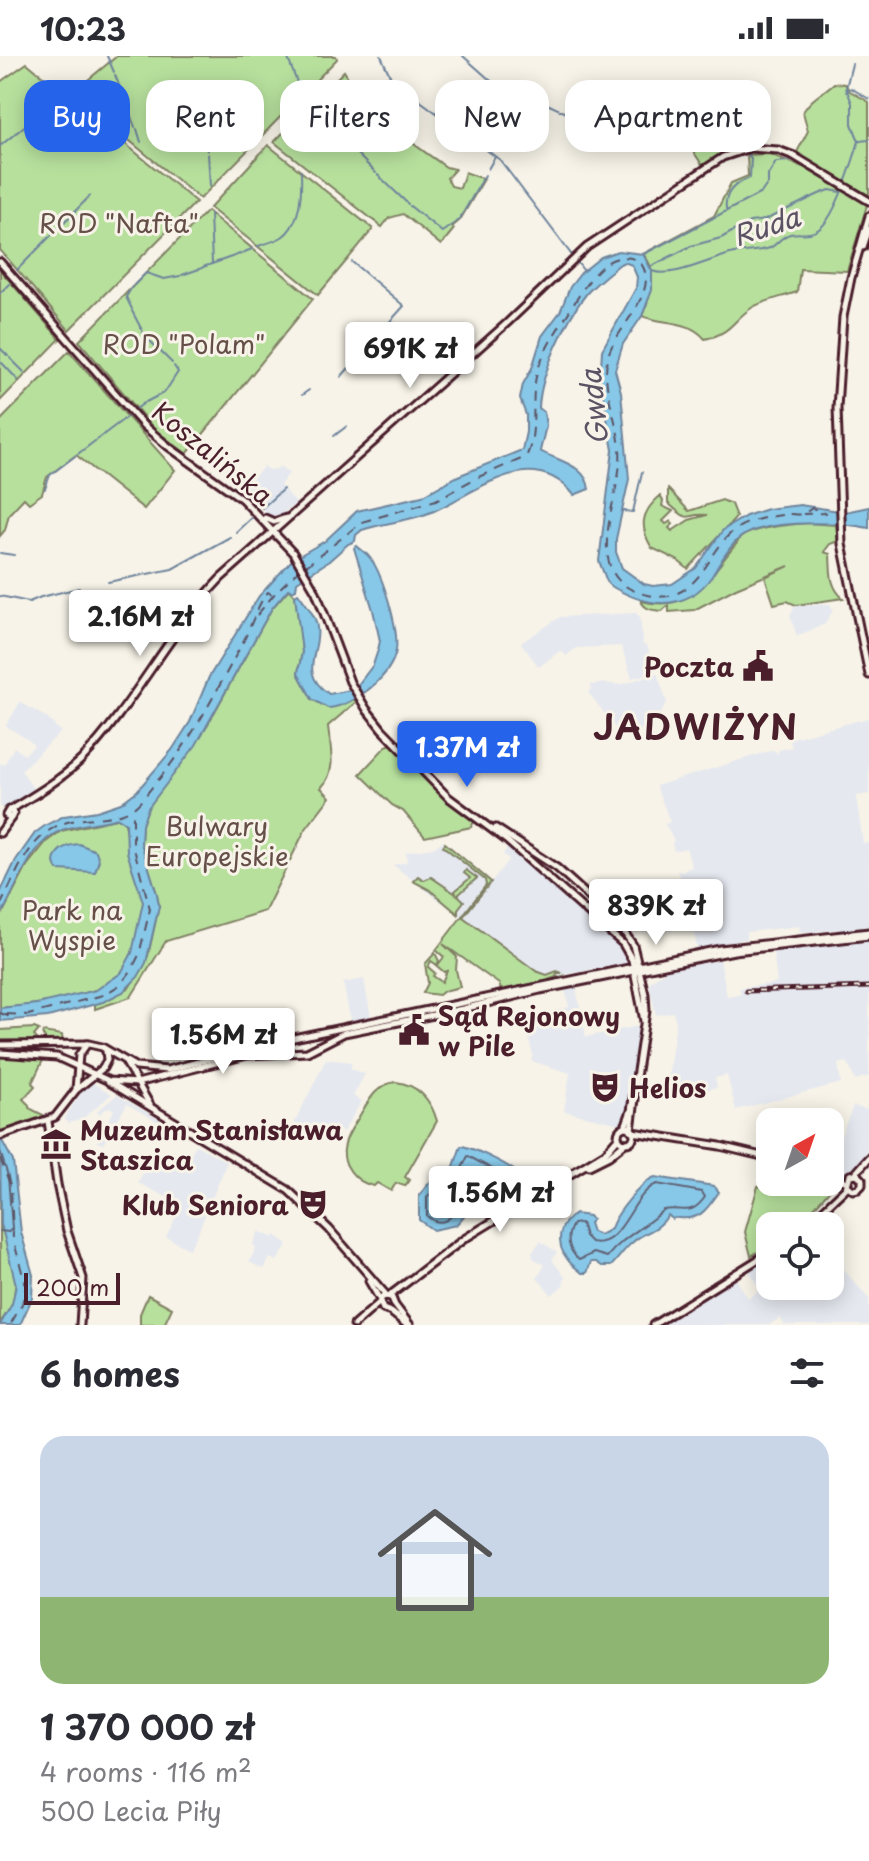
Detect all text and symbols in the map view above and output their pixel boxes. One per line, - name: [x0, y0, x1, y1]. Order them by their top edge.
- text: 10:23: [40, 6, 126, 51]
- chip: Buy: [24, 80, 130, 152]
- chip: Rent: [146, 80, 264, 152]
- chip: Filters: [280, 80, 419, 152]
- chip: New: [435, 80, 549, 152]
- chip: Apartment: [565, 80, 771, 152]
- water label: Ruda: [727, 194, 806, 256]
- park label: ROD "Nafta": [39, 203, 199, 242]
- pin: 691K zł: [336, 322, 484, 390]
- park label: ROD "Polam": [103, 324, 265, 363]
- text: 691K zł: [363, 328, 457, 367]
- water label: Gwda: [568, 366, 618, 447]
- street label: Koszalińska: [144, 392, 283, 515]
- pin: 2.16M zł: [57, 590, 223, 658]
- text: 2.16M zł: [87, 596, 193, 635]
- place label: Poczta: [644, 647, 734, 686]
- public building icon: Poczta: [741, 649, 775, 683]
- district label: JADWIŻYN: [593, 700, 799, 752]
- pin: 1.37M zł: [384, 721, 550, 789]
- text: 1.37M zł: [415, 727, 519, 766]
- park label: Bulwary Europejskie: [145, 806, 289, 875]
- pin: 839K zł: [582, 879, 730, 947]
- text: 839K zł: [607, 885, 705, 924]
- park label: Park na Wyspie: [22, 890, 123, 959]
- place label: Sąd Rejonowy w Pile: [438, 996, 620, 1065]
- pin: 1.56M zł: [140, 1008, 306, 1076]
- public building icon: Sąd Rejonowy w Pile: [397, 1013, 431, 1047]
- text: 1.56M zł: [170, 1014, 276, 1053]
- place label: Helios: [629, 1068, 706, 1107]
- theatre icon: Helios: [588, 1070, 622, 1104]
- north arrow: [756, 1108, 844, 1196]
- map controls: [756, 1108, 844, 1300]
- place label: Muzeum Stanisława Staszica: [80, 1110, 343, 1179]
- museum icon: Muzeum Stanisława Staszica: [39, 1127, 73, 1161]
- pin: 1.56M zł: [417, 1166, 583, 1234]
- text: 1.56M zł: [447, 1172, 553, 1211]
- place label: Klub Seniora: [122, 1185, 289, 1224]
- theatre icon: Klub Seniora: [296, 1187, 330, 1221]
- button: locate: [756, 1212, 844, 1300]
- scale bar: [24, 1269, 120, 1305]
- text: 200 m: [36, 1270, 109, 1303]
- text: 6 homes: [40, 1347, 180, 1399]
- icon: filters: [785, 1351, 829, 1395]
- icon: home: [363, 1488, 507, 1632]
- text: 1 370 000 zł: [40, 1700, 254, 1752]
- text: 4 rooms · 116 m²: [40, 1752, 252, 1791]
- text: 500 Lecia Piły: [40, 1791, 222, 1830]

